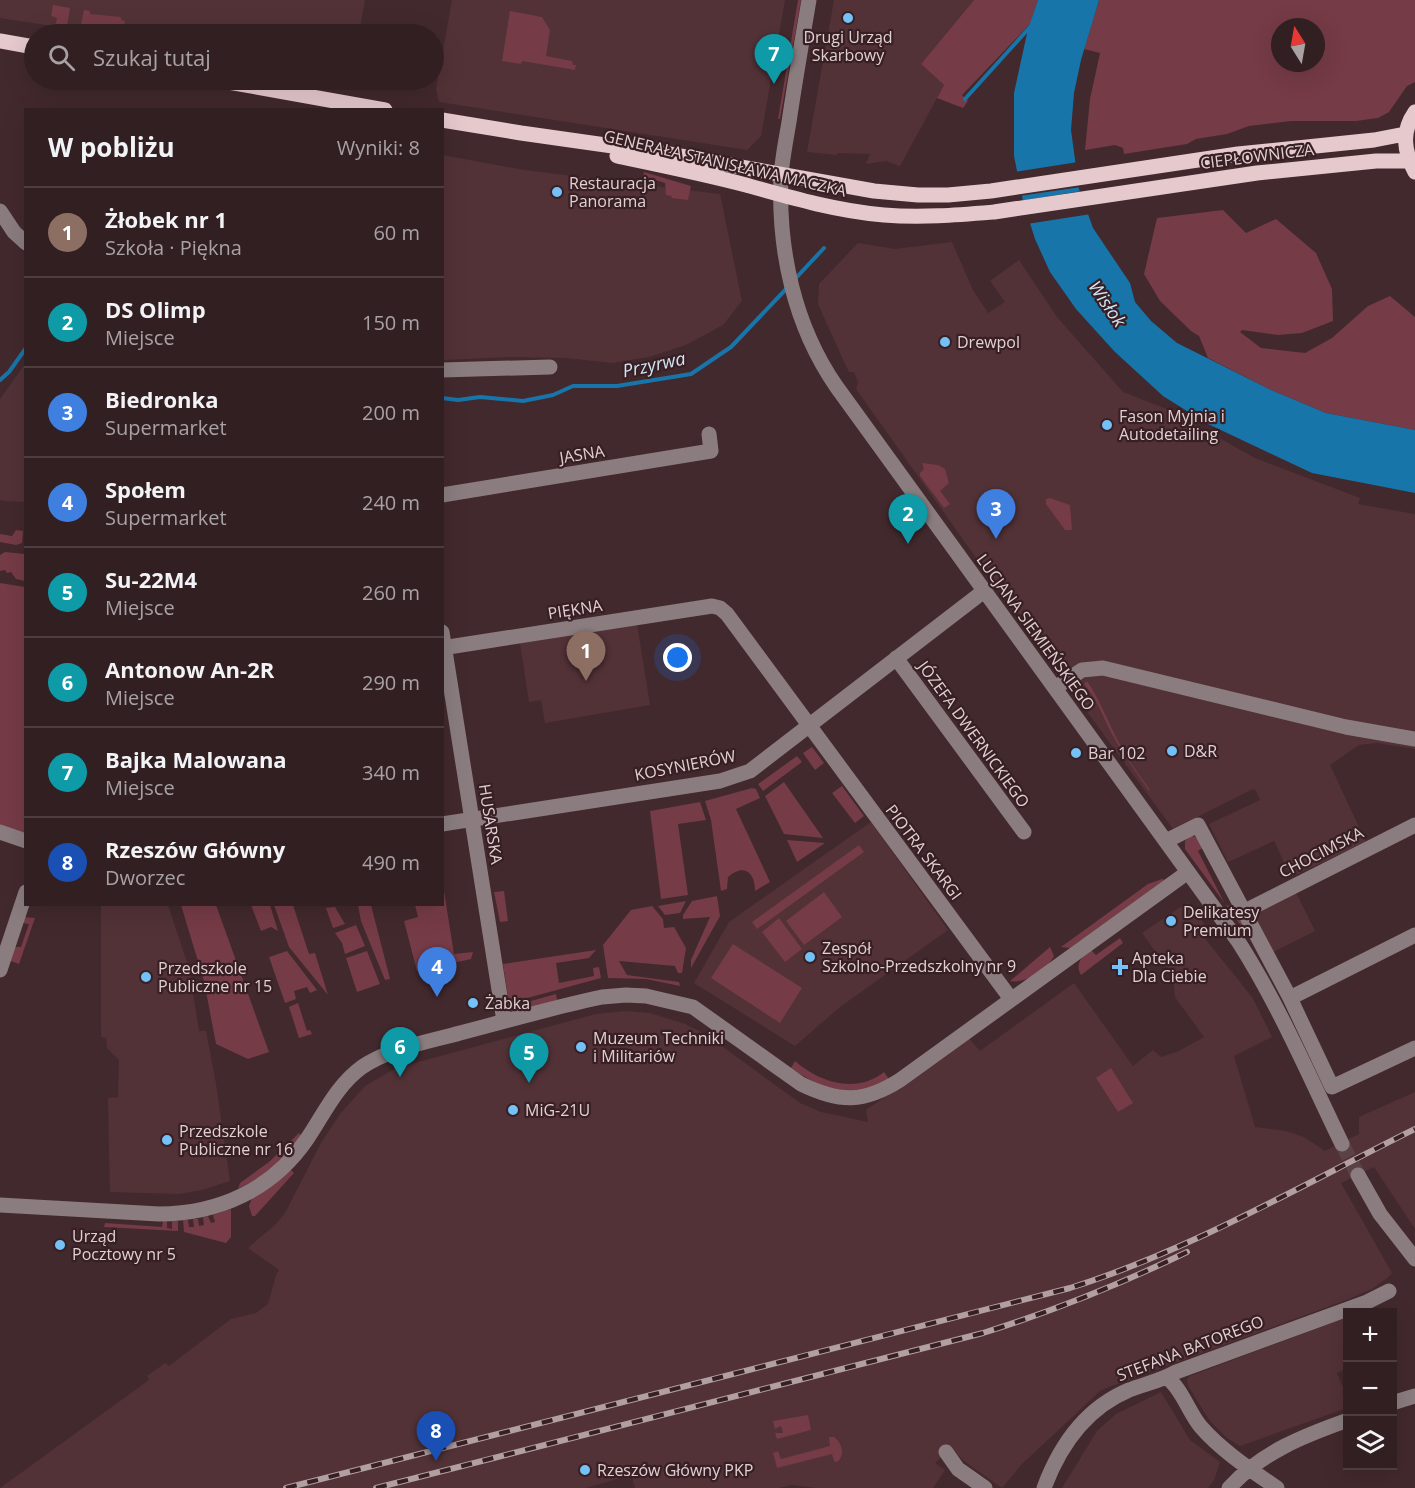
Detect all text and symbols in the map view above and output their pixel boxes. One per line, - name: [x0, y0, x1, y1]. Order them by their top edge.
- marker: Drugi Urząd Skarbowy: [841, 11, 855, 25]
- north arrow: [1271, 18, 1325, 72]
- search box: [24, 24, 444, 90]
- place label: Drugi Urząd Skarbowy: [803, 26, 893, 66]
- pin: 7: [754, 34, 794, 84]
- icon: search: [45, 41, 78, 74]
- text: Szukaj tutaj: [93, 42, 211, 72]
- street label: GENERAŁA STANISŁAWA MACZKA: [602, 124, 849, 202]
- text: W pobliżu: [48, 129, 175, 165]
- text: Wyniki: 8: [337, 134, 420, 161]
- street label: CIEPŁOWNICZA: [1199, 138, 1316, 174]
- place label: Restauracja Panorama: [569, 172, 656, 212]
- marker: Restauracja Panorama: [550, 185, 564, 199]
- text: Żłobek nr 1: [105, 204, 227, 234]
- text: 1: [62, 219, 73, 246]
- text: 60 m: [373, 219, 420, 246]
- text: Szkoła · Piękna: [105, 234, 242, 261]
- water label: Wisłok: [1084, 276, 1133, 332]
- text: DS Olimp: [105, 294, 206, 324]
- text: 2: [62, 309, 73, 336]
- text: 150 m: [362, 309, 420, 336]
- text: Miejsce: [105, 324, 175, 351]
- place label: Drewpol: [957, 331, 1020, 353]
- marker: Drewpol: [938, 335, 952, 349]
- water label: Przyrwa: [620, 346, 687, 382]
- text: Biedronka: [105, 384, 218, 414]
- text: 3: [62, 399, 73, 426]
- text: 200 m: [362, 399, 420, 426]
- place label: Fason Myjnia i Autodetailing: [1119, 405, 1225, 445]
- text: Supermarket: [105, 414, 227, 441]
- marker: Fason Myjnia i Autodetailing: [1100, 418, 1114, 432]
- street label: JASNA: [556, 439, 607, 469]
- text: Społem: [105, 474, 186, 504]
- text: 4: [62, 489, 73, 516]
- text: 240 m: [362, 489, 420, 516]
- pin: 3: [976, 490, 1016, 539]
- pin: 2: [888, 494, 928, 544]
- text: Supermarket: [105, 504, 227, 531]
- street label: LUCJANA SIEMIEŃSKIEGO: [972, 549, 1100, 715]
- text: Su-22M4: [105, 564, 197, 594]
- text: 5: [62, 579, 73, 606]
- text: 260 m: [362, 579, 420, 606]
- text: Miejsce: [105, 594, 175, 621]
- street label: PIĘKNA: [546, 594, 605, 624]
- pin: 1: [566, 632, 606, 681]
- your location: [663, 643, 692, 672]
- text: Antonow An-2R: [105, 654, 274, 684]
- street label: JÓZEFA DWERNICKIEGO: [912, 655, 1035, 812]
- text: 6: [62, 669, 73, 696]
- text: 290 m: [362, 669, 420, 696]
- text: Miejsce: [105, 684, 175, 711]
- place label: D&R: [1184, 740, 1217, 762]
- place label: Bar 102: [1088, 742, 1145, 764]
- text: Bajka Malowana: [105, 744, 287, 774]
- street label: KOSYNIERÓW: [633, 744, 738, 786]
- marker: D&R: [1165, 744, 1179, 758]
- marker: Bar 102: [1069, 746, 1083, 760]
- text: 7: [62, 759, 73, 786]
- text: 340 m: [362, 759, 420, 786]
- text: Miejsce: [105, 774, 175, 801]
- street label: HUSARSKA: [474, 782, 508, 867]
- street label: PIOTRA SKARGI: [881, 800, 967, 904]
- street label: CHOCIMSKA: [1275, 821, 1368, 883]
- text: Rzeszów Główny: [105, 834, 285, 864]
- text: 8: [62, 849, 73, 876]
- text: 490 m: [362, 849, 420, 876]
- text: Dworzec: [105, 864, 185, 891]
- place label: Delikatesy Premium: [1183, 901, 1260, 941]
- marker: Delikatesy Premium: [1164, 914, 1178, 928]
- place label: Zespół Szkolno-Przedszkolny nr 9: [822, 937, 1016, 977]
- place label: Apteka Dla Ciebie: [1132, 947, 1207, 987]
- pin: 4: [418, 948, 456, 997]
- marker: Zespół Szkolno-Przedszkolny nr 9: [803, 950, 817, 964]
- place label: Przedszkole Publiczne nr 15: [158, 957, 272, 997]
- marker: Apteka Dla Ciebie: [1113, 960, 1127, 974]
- marker: Przedszkole Publiczne nr 15: [139, 970, 153, 984]
- place label: Żabka: [485, 992, 530, 1014]
- marker: Żabka: [466, 996, 480, 1010]
- place label: Muzeum Techniki i Militariów: [593, 1027, 724, 1067]
- pin: 6: [380, 1028, 420, 1077]
- pin: 5: [510, 1034, 548, 1083]
- marker: Muzeum Techniki i Militariów: [574, 1040, 588, 1054]
- place label: MiG-21U: [525, 1099, 590, 1121]
- marker: MiG-21U: [506, 1103, 520, 1117]
- place label: Przedszkole Publiczne nr 16: [179, 1120, 293, 1160]
- marker: Przedszkole Publiczne nr 16: [160, 1133, 174, 1147]
- place label: Urząd Pocztowy nr 5: [72, 1225, 176, 1265]
- marker: Urząd Pocztowy nr 5: [53, 1238, 67, 1252]
- map controls: [1343, 1308, 1397, 1470]
- button: +: [1343, 1308, 1397, 1362]
- street label: STEFANA BATOREGO: [1113, 1310, 1267, 1386]
- button: −: [1343, 1362, 1397, 1416]
- pin: 8: [416, 1412, 456, 1461]
- button: layers: [1343, 1416, 1397, 1470]
- place label: Rzeszów Główny PKP: [597, 1459, 753, 1481]
- marker: Rzeszów Główny PKP: [578, 1463, 592, 1477]

